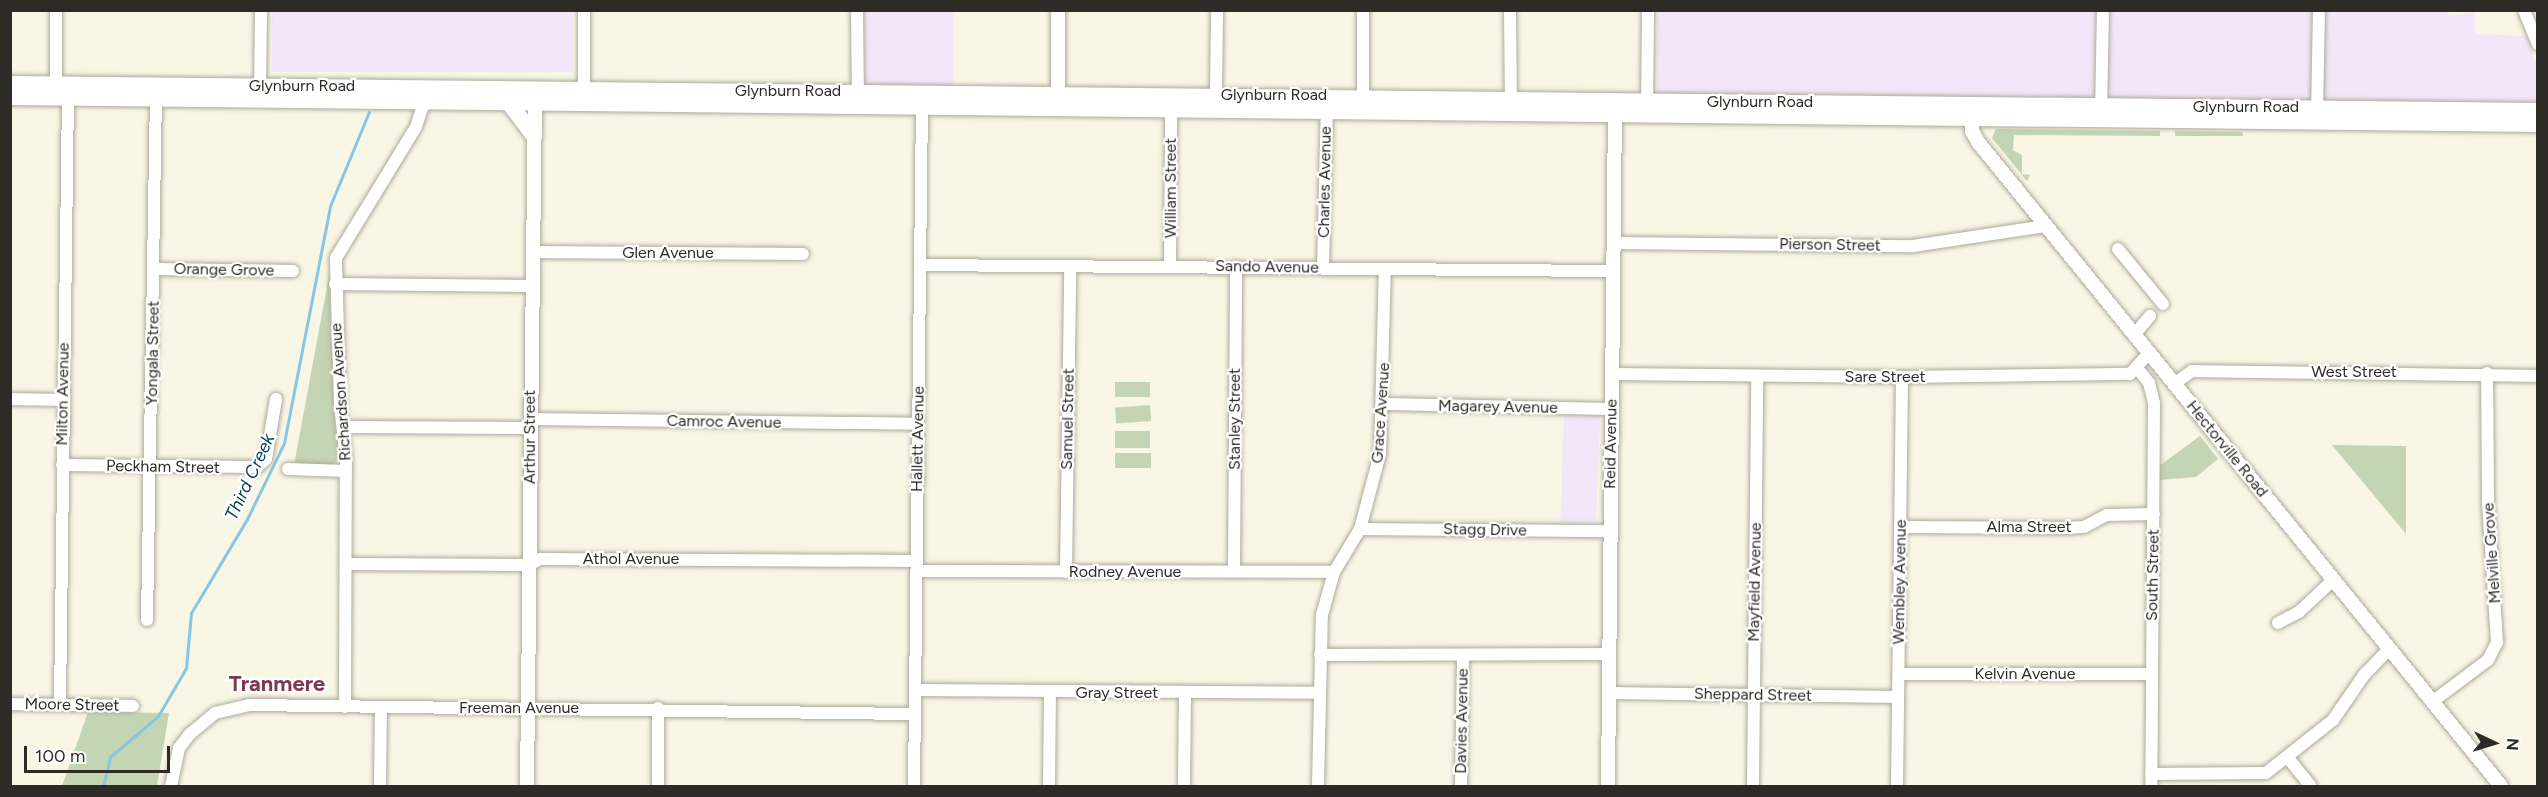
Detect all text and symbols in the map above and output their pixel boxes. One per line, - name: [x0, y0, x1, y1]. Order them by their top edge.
- street label: Glynburn Road: [249, 76, 355, 96]
- street label: Glynburn Road: [735, 81, 841, 101]
- street label: Glynburn Road: [1221, 85, 1327, 105]
- street label: Glynburn Road: [1707, 92, 1813, 112]
- street label: Glynburn Road: [2193, 97, 2299, 117]
- street label: Charles Avenue: [1314, 126, 1336, 238]
- street label: William Street: [1161, 138, 1181, 238]
- street label: Pierson Street: [1779, 235, 1881, 255]
- street label: Glen Avenue: [622, 243, 714, 263]
- street label: Sando Avenue: [1215, 256, 1319, 278]
- street label: Orange Grove: [174, 260, 274, 280]
- street label: Yongala Street: [142, 300, 164, 406]
- street label: Richardson Avenue: [327, 323, 355, 461]
- street label: Milton Avenue: [53, 342, 73, 446]
- street label: Grace Avenue: [1368, 362, 1394, 464]
- street label: West Street: [2311, 362, 2397, 382]
- street label: Sare Street: [1845, 367, 1925, 387]
- street label: Samuel Street: [1058, 368, 1078, 470]
- street label: Stanley Street: [1225, 368, 1245, 470]
- street label: Hallett Avenue: [907, 386, 929, 492]
- street label: Arthur Street: [520, 390, 540, 484]
- street label: Magarey Avenue: [1438, 396, 1558, 418]
- street label: Hectorville Road: [2182, 397, 2272, 501]
- street label: Reid Avenue: [1601, 399, 1621, 489]
- street label: Camroc Avenue: [666, 411, 782, 433]
- water label: Third Creek: [221, 430, 279, 524]
- street label: Peckham Street: [106, 456, 220, 478]
- street label: Melville Grove: [2479, 502, 2505, 604]
- street label: Alma Street: [1987, 517, 2071, 537]
- street label: Wembley Avenue: [1889, 519, 1911, 645]
- street label: Stagg Drive: [1443, 520, 1527, 540]
- street label: Mayfield Avenue: [1744, 522, 1766, 642]
- street label: South Street: [2143, 529, 2163, 621]
- street label: Athol Avenue: [583, 549, 679, 569]
- street label: Rodney Avenue: [1069, 562, 1181, 582]
- street label: Kelvin Avenue: [1975, 664, 2075, 684]
- street label: Davies Avenue: [1451, 668, 1473, 774]
- district label: Tranmere: [229, 671, 325, 697]
- street label: Gray Street: [1076, 683, 1158, 703]
- street label: Sheppard Street: [1694, 684, 1812, 706]
- street label: Moore Street: [24, 695, 120, 715]
- street label: Freeman Avenue: [459, 698, 579, 718]
- north arrow: [2464, 713, 2524, 773]
- scale bar: [27, 734, 172, 772]
- text: N: [2503, 737, 2522, 751]
- text: 100 m: [35, 745, 85, 767]

